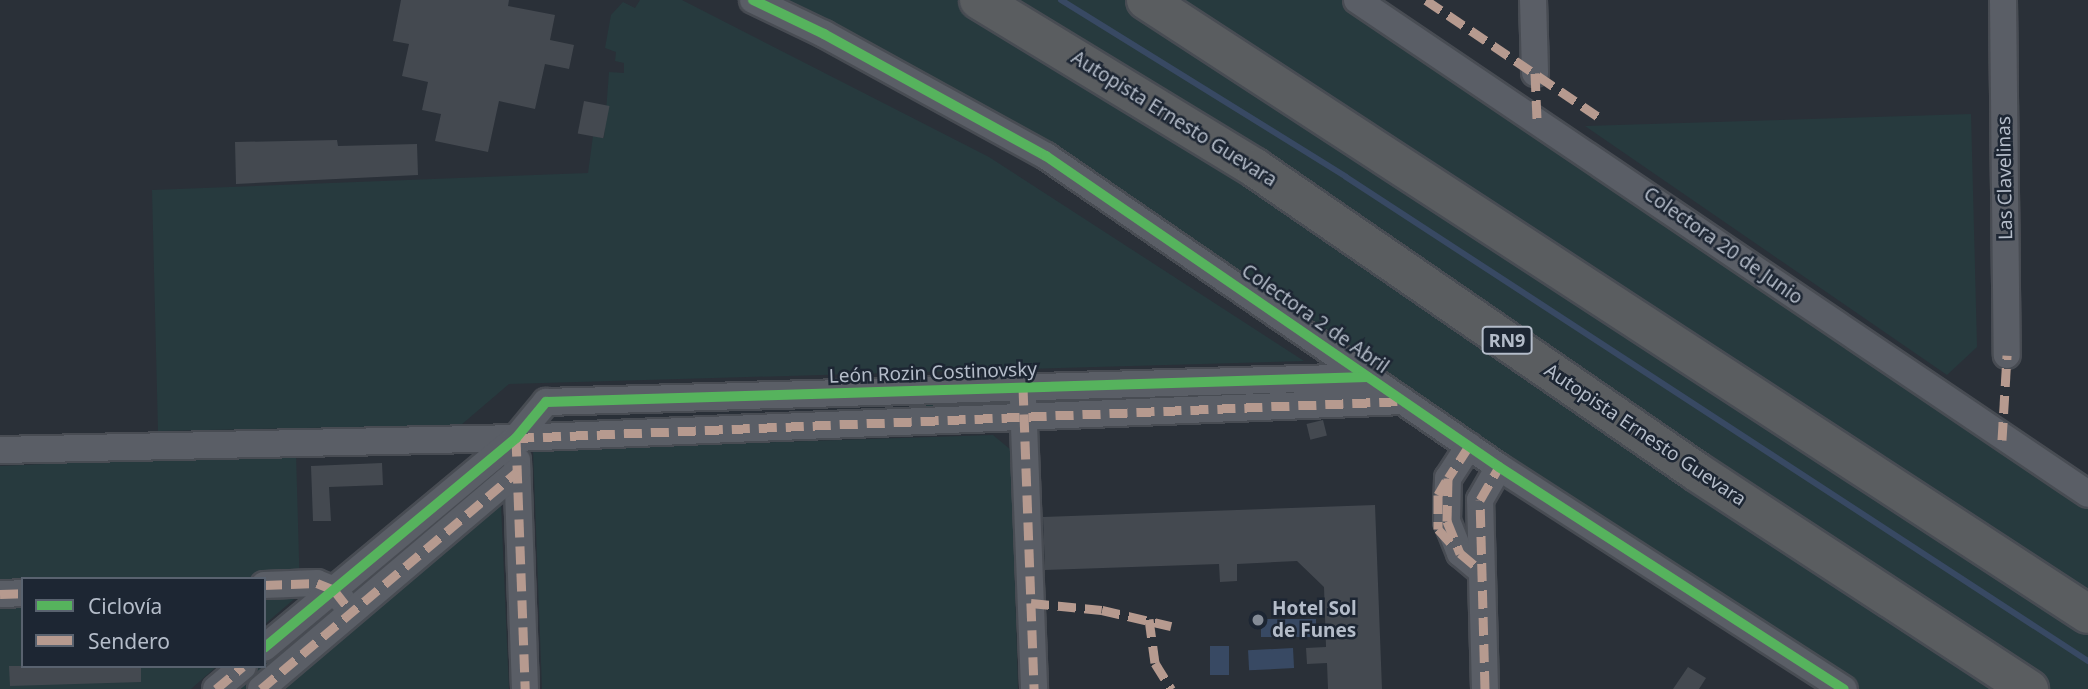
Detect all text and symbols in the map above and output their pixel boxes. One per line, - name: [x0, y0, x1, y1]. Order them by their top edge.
- street label: Autopista Ernesto Guevara: [1067, 46, 1281, 192]
- street label: Las Clavelinas: [1993, 116, 2017, 240]
- street label: Colectora 20 de Junio: [1639, 183, 1807, 309]
- street label: Colectora 2 de Abril: [1237, 260, 1393, 378]
- road number: RN9: [1481, 326, 1533, 354]
- street label: León Rozin Costinovsky: [829, 358, 1037, 388]
- street label: Autopista Ernesto Guevara: [1540, 359, 1750, 511]
- legend: [21, 577, 266, 668]
- text: Ciclovía: [88, 592, 162, 620]
- place label: Hotel Sol de Funes: [1272, 598, 1357, 642]
- marker: Hotel Sol de Funes: [1250, 612, 1266, 628]
- text: Sendero: [88, 627, 170, 655]

